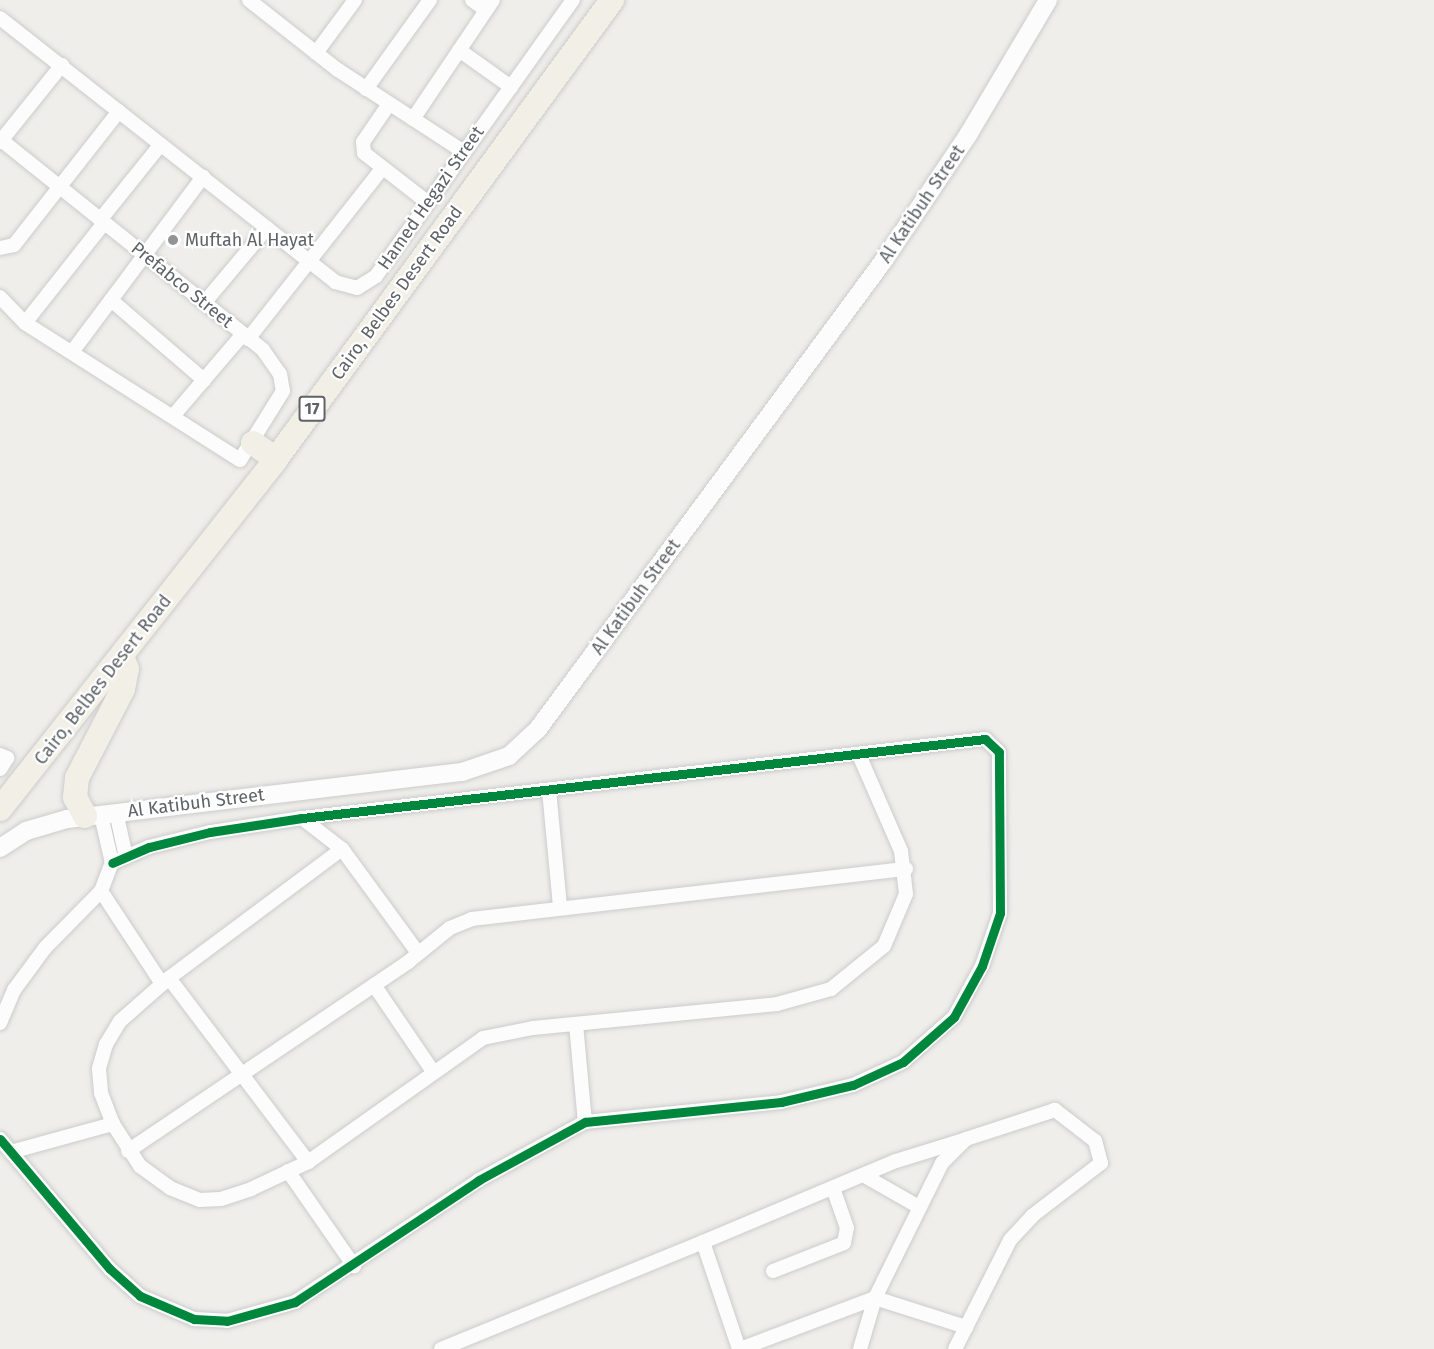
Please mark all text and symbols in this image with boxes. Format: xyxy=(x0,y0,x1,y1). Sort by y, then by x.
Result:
street label: Hamed Hegazi Street xyxy=(373,122,489,274)
street label: Al Katibuh Street xyxy=(875,141,969,267)
street label: Cairo, Belbes Desert Road xyxy=(327,202,467,384)
place label: Muftah Al Hayat xyxy=(185,229,314,251)
marker: Muftah Al Hayat xyxy=(166,233,180,247)
street label: Prefabco Street xyxy=(127,237,237,333)
road number: 17 xyxy=(298,396,326,422)
street label: Al Katibuh Street xyxy=(587,535,685,659)
street label: Cairo, Belbes Desert Road xyxy=(30,591,176,769)
street label: Al Katibuh Street xyxy=(126,784,266,822)

